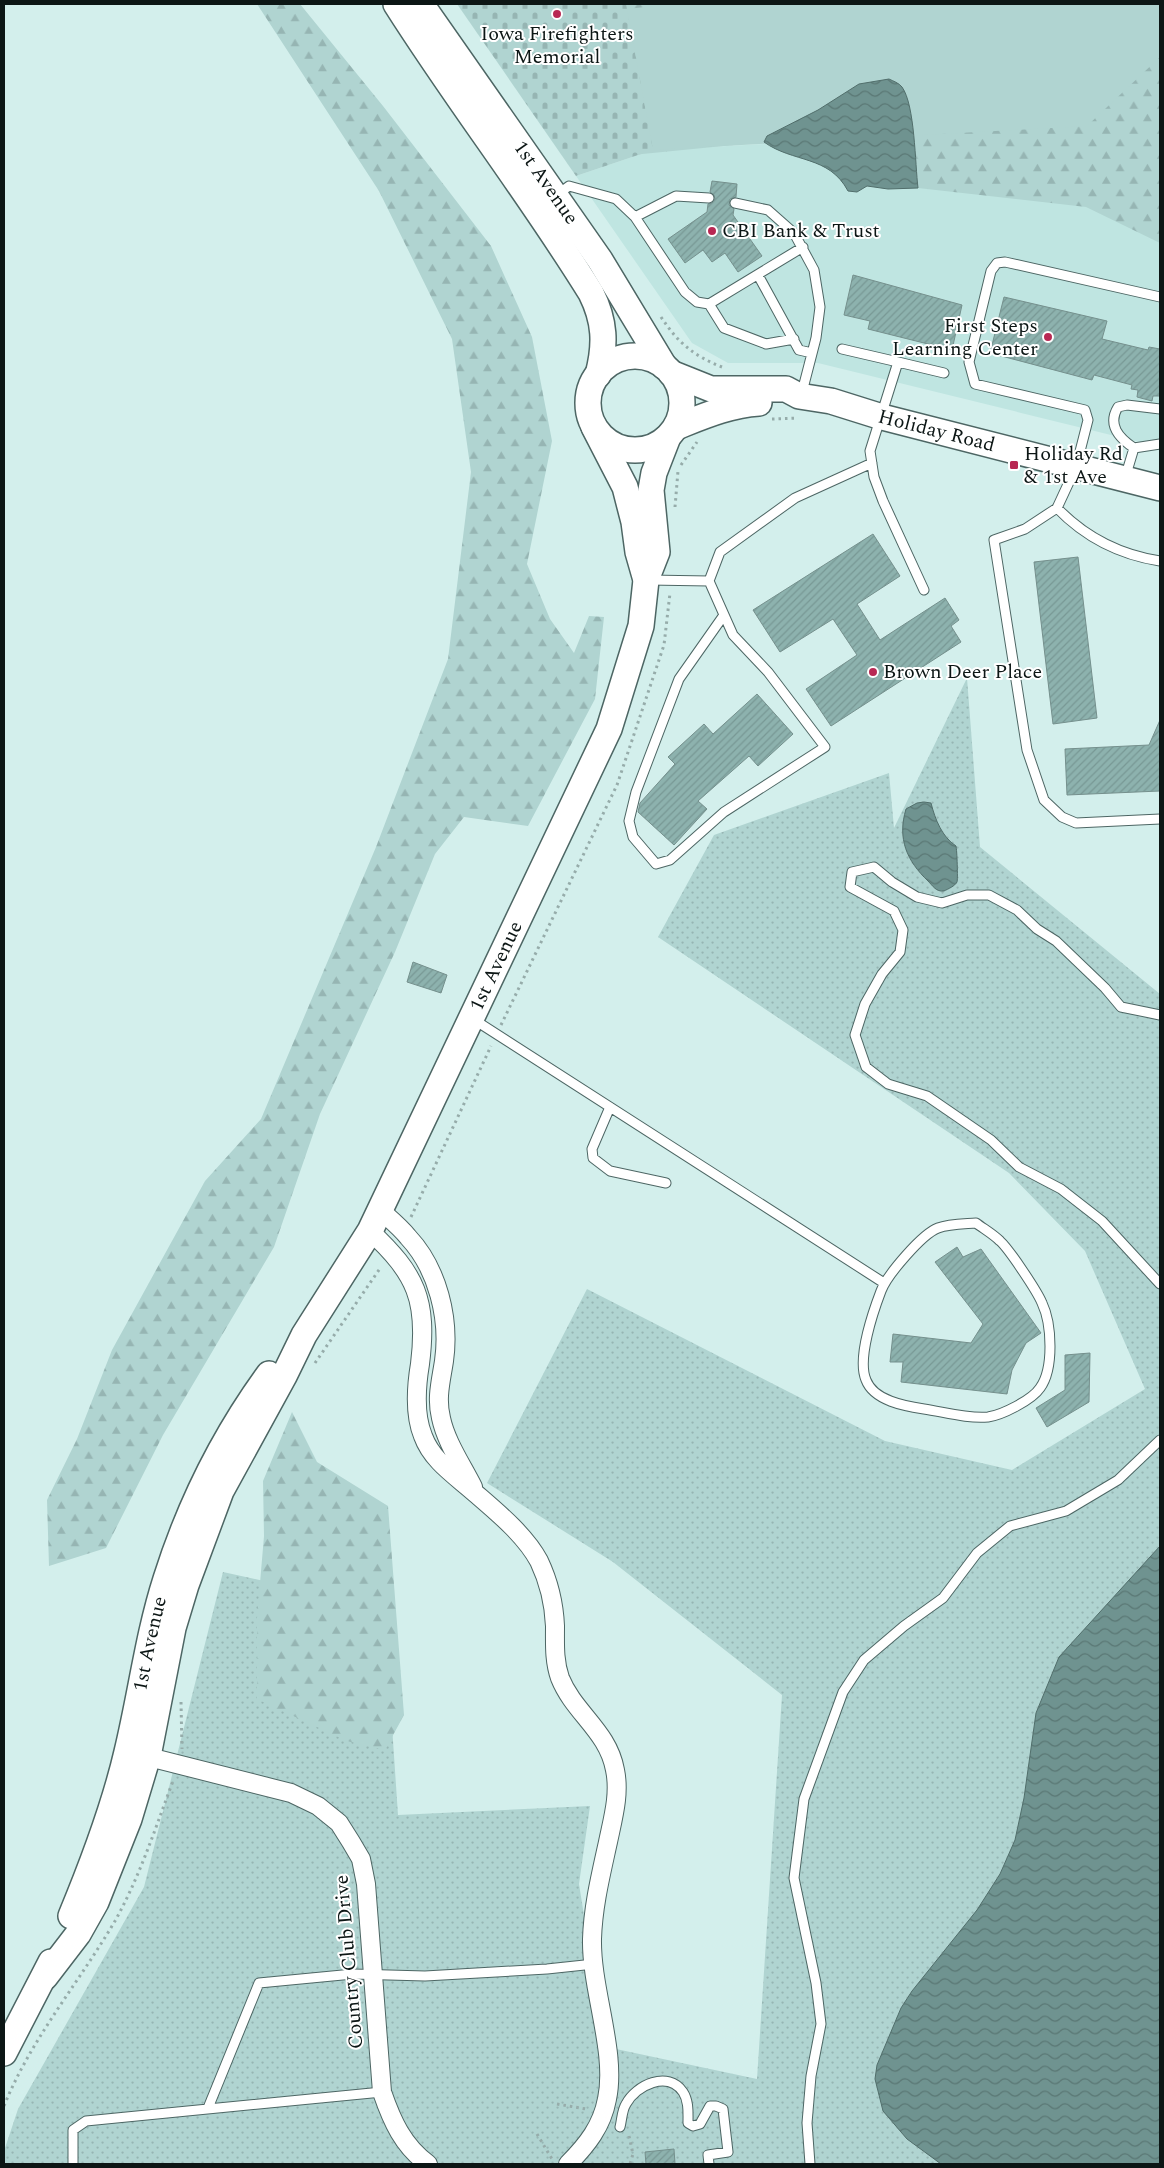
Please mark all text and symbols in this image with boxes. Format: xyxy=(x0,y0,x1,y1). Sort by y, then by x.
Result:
marker: Iowa Firefighters Memorial xyxy=(551,8,563,20)
place label: Iowa Firefighters Memorial xyxy=(480,19,634,72)
street label: 1st Avenue xyxy=(506,134,586,231)
place label: CBI Bank & Trust xyxy=(722,216,880,246)
marker: CBI Bank & Trust xyxy=(706,225,718,237)
place label: First Steps Learning Center xyxy=(892,311,1038,364)
marker: First Steps Learning Center xyxy=(1042,331,1054,343)
street label: Holiday Road xyxy=(875,402,998,460)
place label: Holiday Rd & 1st Ave xyxy=(1024,439,1123,492)
marker: Holiday Rd & 1st Ave xyxy=(1008,459,1020,471)
place label: Brown Deer Place xyxy=(883,657,1042,687)
marker: Brown Deer Place xyxy=(867,666,879,678)
street label: 1st Avenue xyxy=(462,916,530,1016)
street label: 1st Avenue xyxy=(125,1593,175,1694)
street label: Country Club Drive xyxy=(326,1874,372,2050)

